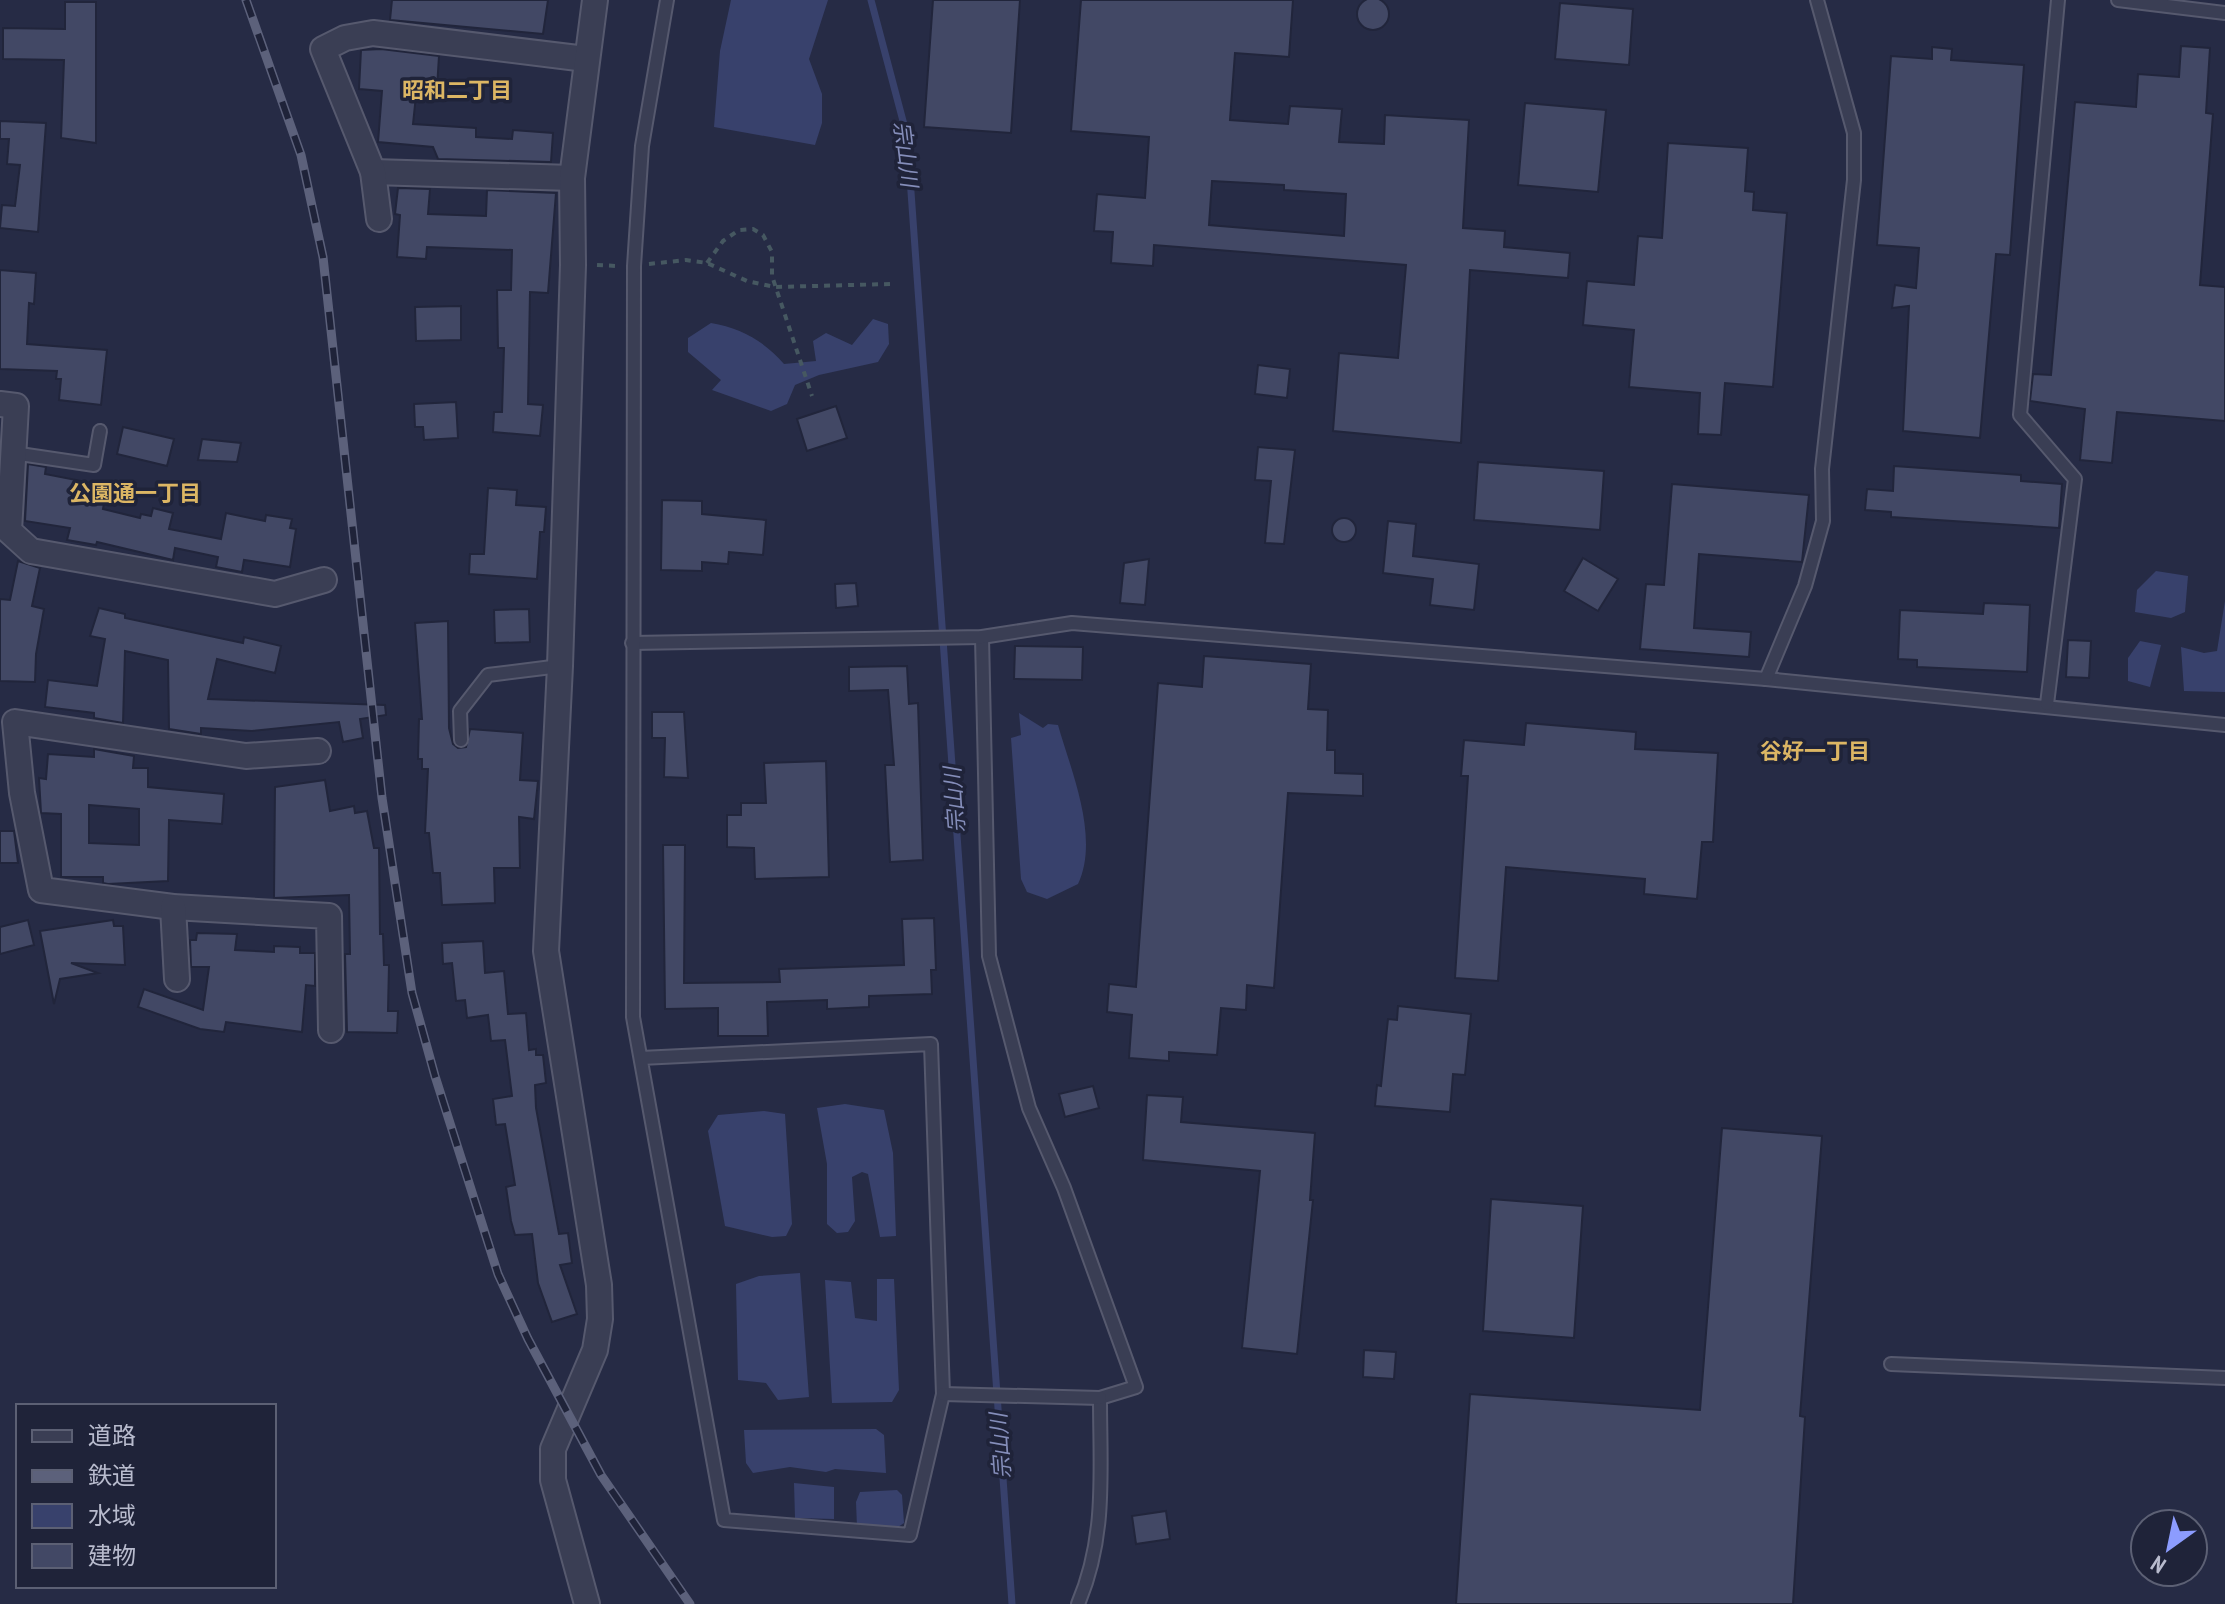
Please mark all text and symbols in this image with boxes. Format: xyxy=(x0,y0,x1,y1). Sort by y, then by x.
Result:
district label: 昭和二丁目 xyxy=(402,76,512,104)
water label: 宗山川 xyxy=(888,120,924,190)
district label: 公園通一丁目 xyxy=(69,479,201,507)
district label: 谷好一丁目 xyxy=(1760,737,1870,765)
water label: 宗山川 xyxy=(938,764,970,834)
legend xyxy=(16,1404,276,1588)
water label: 宗山川 xyxy=(984,1410,1016,1480)
text: 道路 xyxy=(88,1420,136,1451)
text: 鉄道 xyxy=(88,1460,136,1491)
text: 水域 xyxy=(88,1500,136,1531)
north arrow xyxy=(2129,1508,2209,1588)
text: 建物 xyxy=(88,1540,136,1571)
text: N xyxy=(2145,1550,2171,1580)

